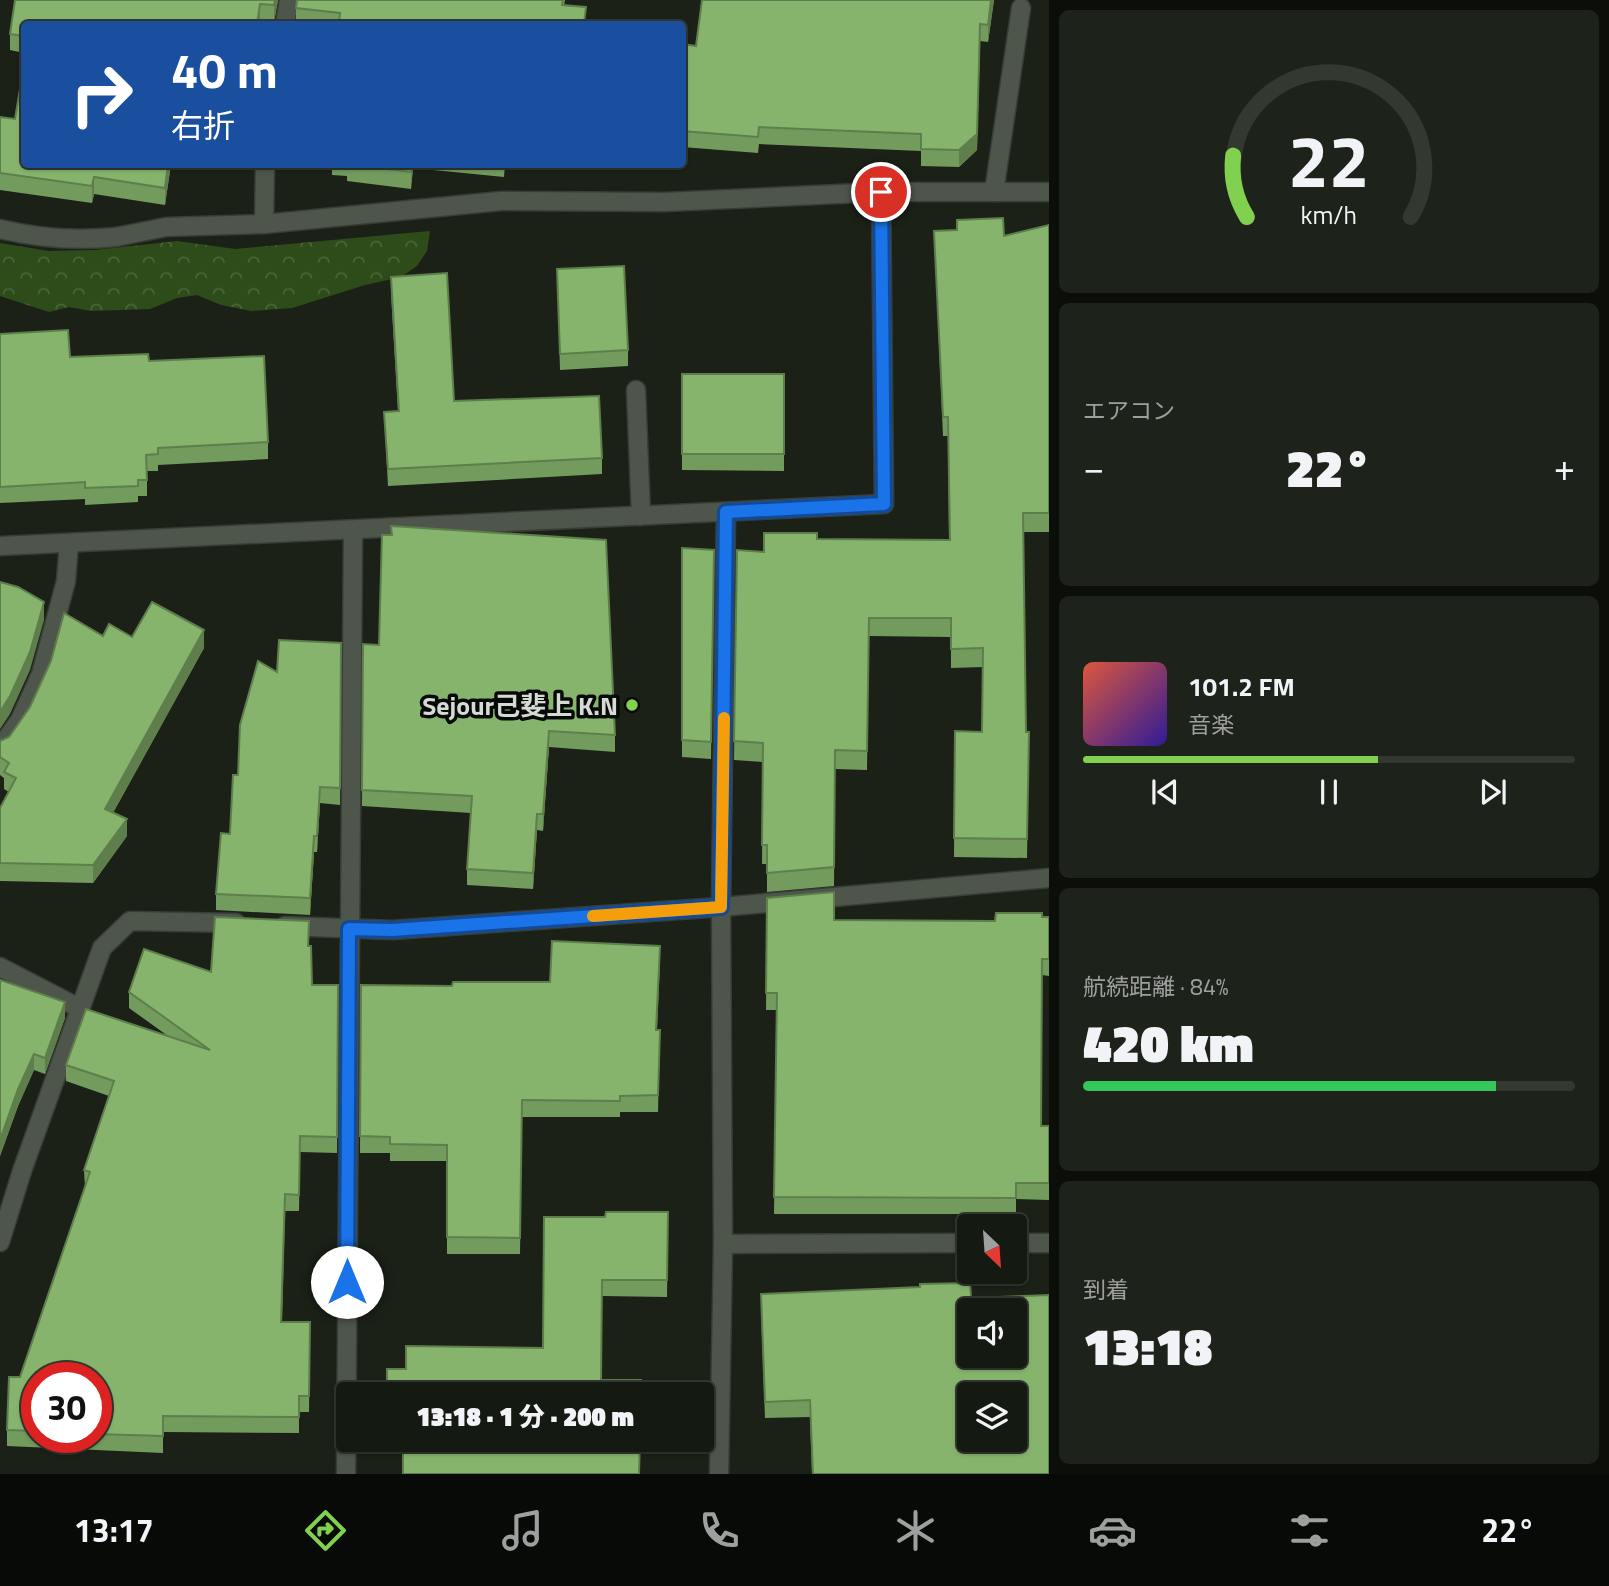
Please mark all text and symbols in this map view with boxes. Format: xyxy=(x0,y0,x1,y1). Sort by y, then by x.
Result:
text: 40 m xyxy=(171,32,278,107)
icon: right xyxy=(56,49,147,140)
text: 右折 xyxy=(171,101,235,149)
text: 22 xyxy=(1288,106,1370,216)
pin xyxy=(851,162,911,222)
icon: arrive xyxy=(862,173,900,211)
text: km/h xyxy=(1301,196,1357,234)
text: エアコン xyxy=(1083,393,1175,428)
text: 22° xyxy=(1286,428,1372,507)
text: − xyxy=(1083,438,1104,496)
text: + xyxy=(1554,438,1575,496)
text: 101.2 FM xyxy=(1188,667,1295,706)
place label: Sejour己斐上 K.N xyxy=(422,686,618,725)
marker: Sejour己斐上 K.N xyxy=(624,697,640,713)
text: 音楽 xyxy=(1188,707,1234,742)
icon: previous xyxy=(1146,773,1184,811)
icon: pause xyxy=(1310,773,1348,811)
icon: next xyxy=(1474,773,1512,811)
text: 航続距離 · 84% xyxy=(1083,969,1229,1004)
text: 420 km xyxy=(1083,1003,1254,1082)
north arrow xyxy=(957,1214,1027,1284)
map controls xyxy=(957,1214,1027,1452)
position arrow xyxy=(310,1245,384,1319)
text: 到着 xyxy=(1083,1272,1129,1307)
button: sound xyxy=(957,1298,1027,1368)
text: 13:18 xyxy=(1083,1306,1212,1385)
speed limit sign: 30 xyxy=(21,1362,112,1453)
button: layers xyxy=(957,1382,1027,1452)
text: 13:18 · 1 分 · 200 m xyxy=(416,1397,634,1436)
text: 13:17 xyxy=(74,1506,154,1554)
icon: directions xyxy=(301,1506,350,1555)
icon: music xyxy=(498,1506,547,1555)
icon: phone xyxy=(695,1506,744,1555)
icon: climate xyxy=(891,1506,940,1555)
icon: car xyxy=(1088,1506,1137,1555)
icon: filters xyxy=(1285,1506,1334,1555)
text: 22° xyxy=(1481,1506,1535,1554)

